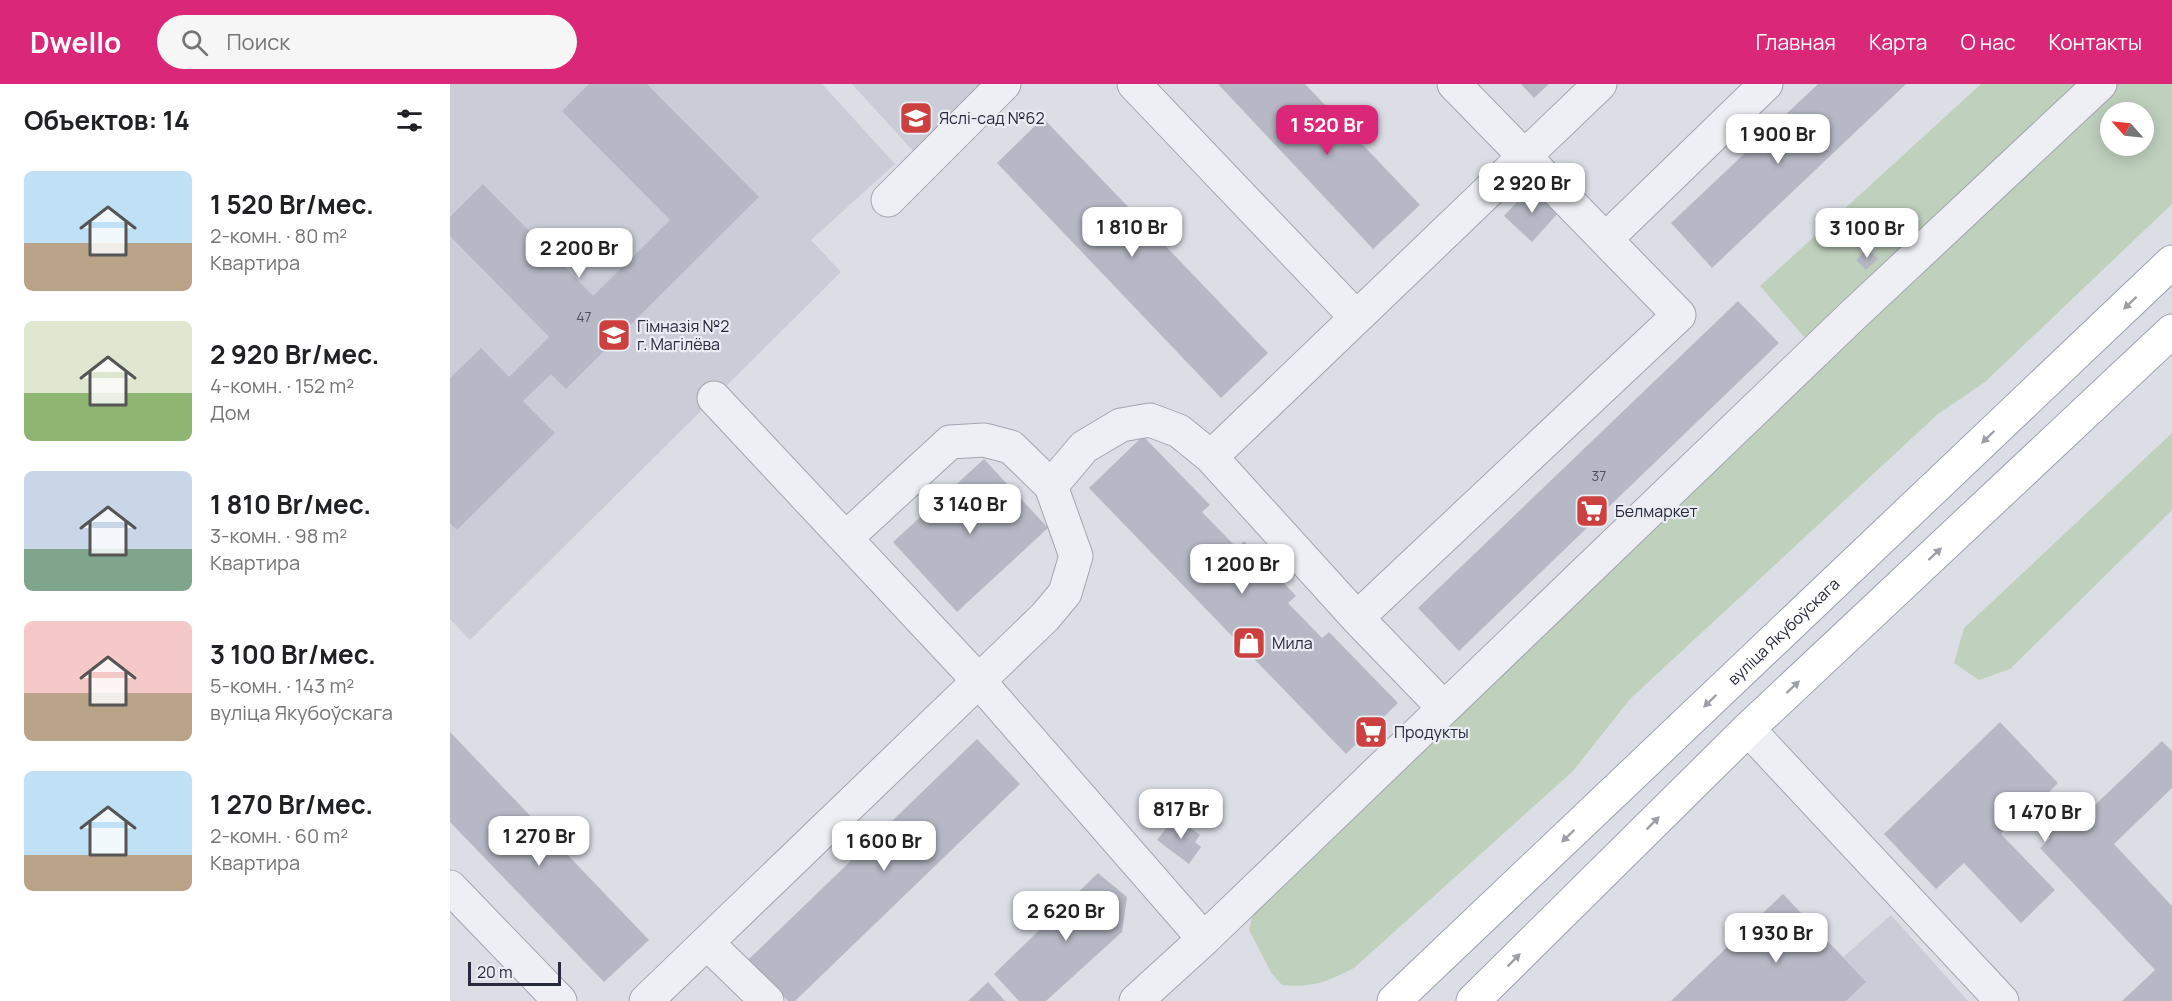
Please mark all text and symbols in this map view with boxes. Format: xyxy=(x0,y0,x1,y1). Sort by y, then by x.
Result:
search box xyxy=(157,15,577,69)
text: Dwello xyxy=(30,23,121,61)
icon: search xyxy=(178,26,211,59)
text: Поиск xyxy=(226,27,290,57)
text: Главная xyxy=(1756,28,1836,56)
text: Карта xyxy=(1869,28,1927,56)
text: О нас xyxy=(1960,28,2016,56)
text: Контакты xyxy=(2049,28,2142,56)
school or university icon: Яслі-сад №62 xyxy=(898,100,934,136)
text: Объектов: 14 xyxy=(24,102,190,138)
north arrow xyxy=(2100,102,2154,156)
map controls xyxy=(2100,102,2154,156)
icon: filters xyxy=(393,104,426,137)
pin: 1 520 Br xyxy=(1265,105,1389,156)
place label: Яслі-сад №62 xyxy=(939,107,1045,129)
text: 1 520 Br xyxy=(1290,111,1364,138)
pin: 1 900 Br xyxy=(1716,114,1840,165)
text: 1 900 Br xyxy=(1740,120,1816,147)
pin: 2 920 Br xyxy=(1470,163,1594,214)
text: 2 920 Br xyxy=(1493,169,1571,196)
text: 1 520 Br/мес. xyxy=(210,186,374,222)
icon: home xyxy=(72,195,144,267)
pin: 1 810 Br xyxy=(1070,207,1194,258)
pin: 3 100 Br xyxy=(1805,208,1929,259)
text: 1 810 Br xyxy=(1096,213,1168,240)
text: 3 100 Br xyxy=(1829,214,1905,241)
text: 2-комн. · 80 m² xyxy=(210,222,347,249)
pin: 2 200 Br xyxy=(517,228,641,279)
text: 2 200 Br xyxy=(540,234,618,261)
text: Квартира xyxy=(210,249,300,276)
one-way arrow xyxy=(2123,295,2137,309)
house number: 47 xyxy=(576,307,592,326)
place label: Гімназія №2 г. Магілёва xyxy=(637,315,729,355)
school or university icon: Гімназія №2 г. Магілёва xyxy=(596,317,632,353)
text: 2 920 Br/мес. xyxy=(210,336,379,372)
icon: home xyxy=(72,345,144,417)
text: 4-комн. · 152 m² xyxy=(210,372,354,399)
text: Дом xyxy=(210,399,250,426)
one-way arrow xyxy=(1981,430,1996,444)
house number: 37 xyxy=(1592,466,1606,485)
pin: 3 140 Br xyxy=(908,484,1032,535)
text: 1 810 Br/мес. xyxy=(210,486,371,522)
text: 3 140 Br xyxy=(933,490,1007,517)
supermarket icon: Белмаркет xyxy=(1574,493,1610,529)
icon: home xyxy=(72,495,144,567)
place label: Белмаркет xyxy=(1615,500,1698,522)
text: 3-комн. · 98 m² xyxy=(210,522,347,549)
pin: 1 200 Br xyxy=(1180,544,1304,595)
one-way arrow xyxy=(1928,547,1942,561)
text: Квартира xyxy=(210,549,300,576)
text: 1 200 Br xyxy=(1204,550,1280,577)
street label: вуліца Якубоўскага xyxy=(1723,573,1844,690)
shop icon: Мила xyxy=(1231,625,1267,661)
place label: Мила xyxy=(1272,632,1313,654)
text: 3 100 Br/мес. xyxy=(210,636,376,672)
icon: home xyxy=(72,645,144,717)
text: 5-комн. · 143 m² xyxy=(210,672,354,699)
one-way arrow xyxy=(1785,681,1800,694)
one-way arrow xyxy=(1703,694,1717,708)
text: вуліца Якубоўскага xyxy=(210,699,393,726)
supermarket icon: Продукты xyxy=(1353,714,1389,750)
place label: Продукты xyxy=(1394,721,1469,743)
text: 1 270 Br/мес. xyxy=(210,786,373,822)
pin: 817 Br xyxy=(1132,789,1230,840)
pin: 1 470 Br xyxy=(1983,792,2107,843)
icon: home xyxy=(72,795,144,867)
text: 817 Br xyxy=(1153,795,1209,822)
text: 1 470 Br xyxy=(2008,798,2082,825)
pin: 1 270 Br xyxy=(477,816,601,867)
one-way arrow xyxy=(1646,816,1661,830)
pin: 1 600 Br xyxy=(822,821,946,872)
text: 2-комн. · 60 m² xyxy=(210,822,348,849)
text: 1 270 Br xyxy=(502,822,576,849)
text: 1 600 Br xyxy=(846,827,922,854)
one-way arrow xyxy=(1562,828,1576,842)
text: Квартира xyxy=(210,849,300,876)
pin: 2 620 Br xyxy=(1004,891,1128,942)
text: 2 620 Br xyxy=(1027,897,1105,924)
pin: 1 930 Br xyxy=(1714,913,1838,964)
text: 1 930 Br xyxy=(1739,919,1813,946)
one-way arrow xyxy=(1507,953,1522,967)
scale bar xyxy=(468,959,561,986)
text: 20 m xyxy=(477,961,513,983)

